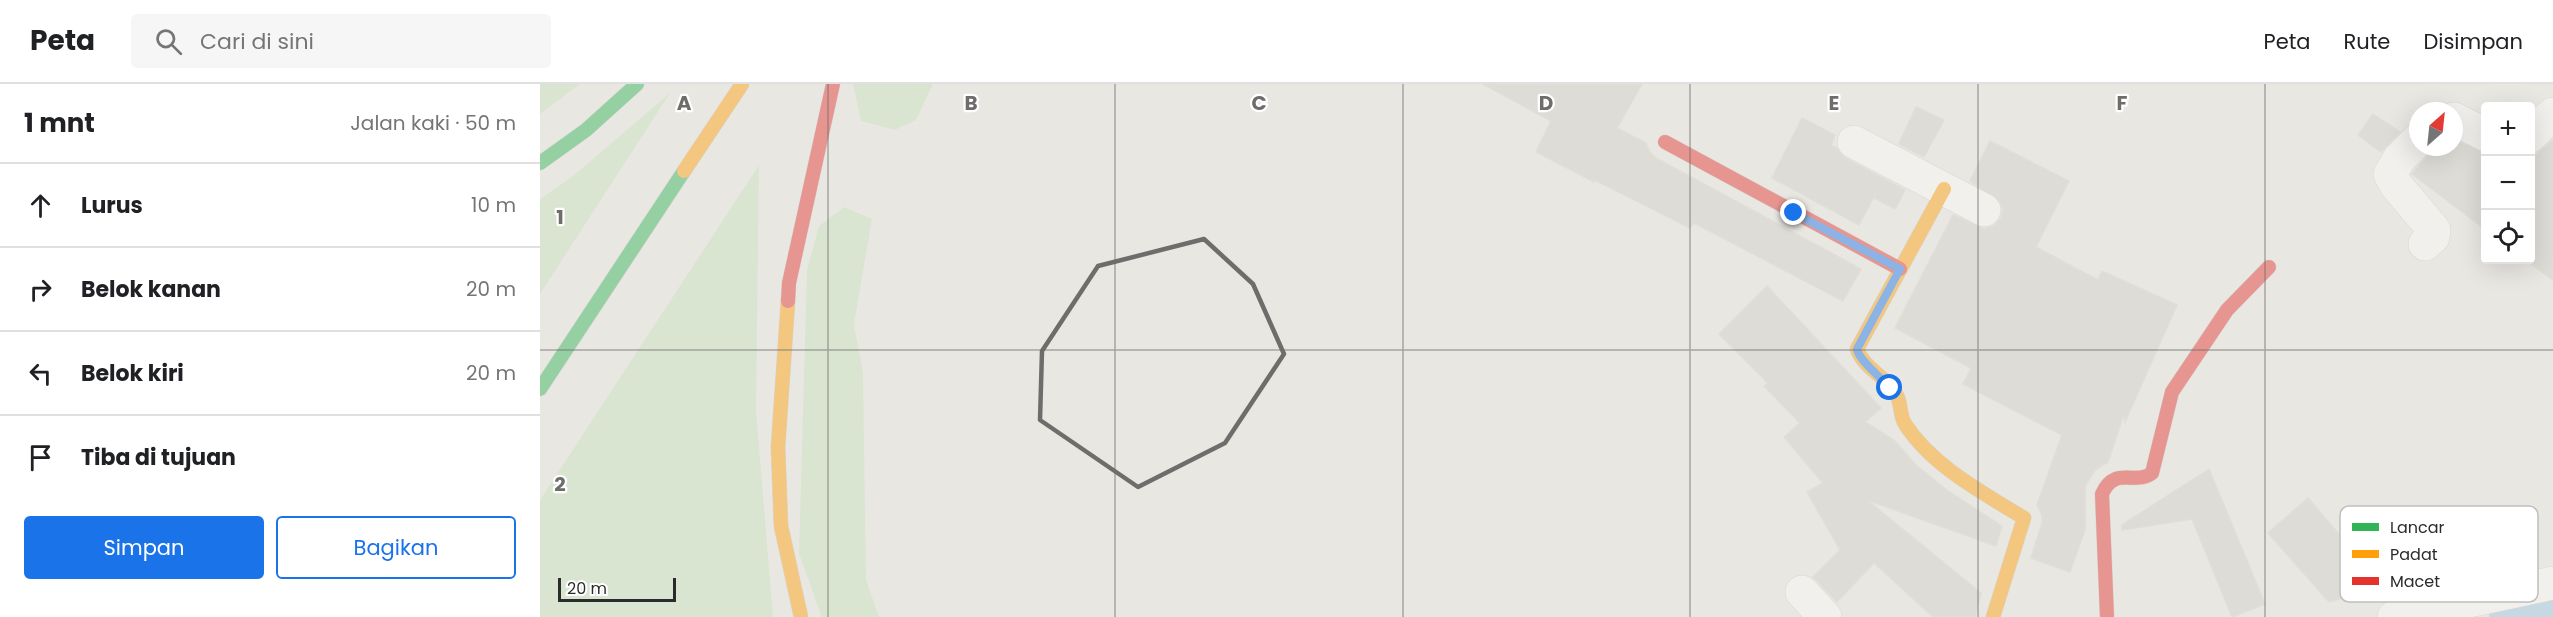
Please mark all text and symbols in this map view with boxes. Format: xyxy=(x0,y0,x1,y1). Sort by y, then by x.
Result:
search box xyxy=(131,14,551,68)
text: Peta xyxy=(30,21,95,60)
icon: search xyxy=(152,25,185,58)
text: Cari di sini xyxy=(200,26,314,57)
text: Peta xyxy=(2263,27,2311,56)
text: Rute xyxy=(2344,27,2390,56)
text: Disimpan xyxy=(2423,27,2523,56)
text: A xyxy=(677,89,692,117)
text: B xyxy=(964,89,978,117)
text: C xyxy=(1251,89,1267,117)
text: D xyxy=(1539,89,1553,117)
text: E xyxy=(1829,89,1839,117)
text: F xyxy=(2117,89,2128,117)
north arrow xyxy=(2409,102,2463,156)
map controls xyxy=(2481,102,2535,264)
button: + xyxy=(2481,102,2535,156)
text: 1 mnt xyxy=(24,105,95,141)
text: Jalan kaki · 50 m xyxy=(350,109,516,137)
button: − xyxy=(2481,156,2535,210)
icon: ahead xyxy=(24,189,57,222)
text: Lurus xyxy=(81,190,143,221)
text: 10 m xyxy=(471,191,516,219)
route end xyxy=(1780,199,1806,225)
text: 1 xyxy=(556,203,564,231)
button: locate xyxy=(2481,210,2535,264)
icon: right xyxy=(24,273,57,306)
text: Belok kanan xyxy=(81,274,221,305)
text: 20 m xyxy=(466,275,516,303)
icon: left xyxy=(24,357,57,390)
text: Belok kiri xyxy=(81,358,184,389)
text: 20 m xyxy=(466,359,516,387)
route start xyxy=(1876,374,1902,400)
icon: arrive xyxy=(24,441,57,474)
text: Tiba di tujuan xyxy=(81,442,236,473)
text: 2 xyxy=(554,470,566,498)
legend xyxy=(2340,506,2538,602)
button: Simpan xyxy=(24,516,264,579)
button: Bagikan xyxy=(276,516,516,579)
text: Lancar xyxy=(2390,516,2444,539)
text: Padat xyxy=(2390,543,2438,566)
text: Macet xyxy=(2390,570,2440,593)
scale bar xyxy=(558,575,676,602)
text: 20 m xyxy=(567,577,607,600)

